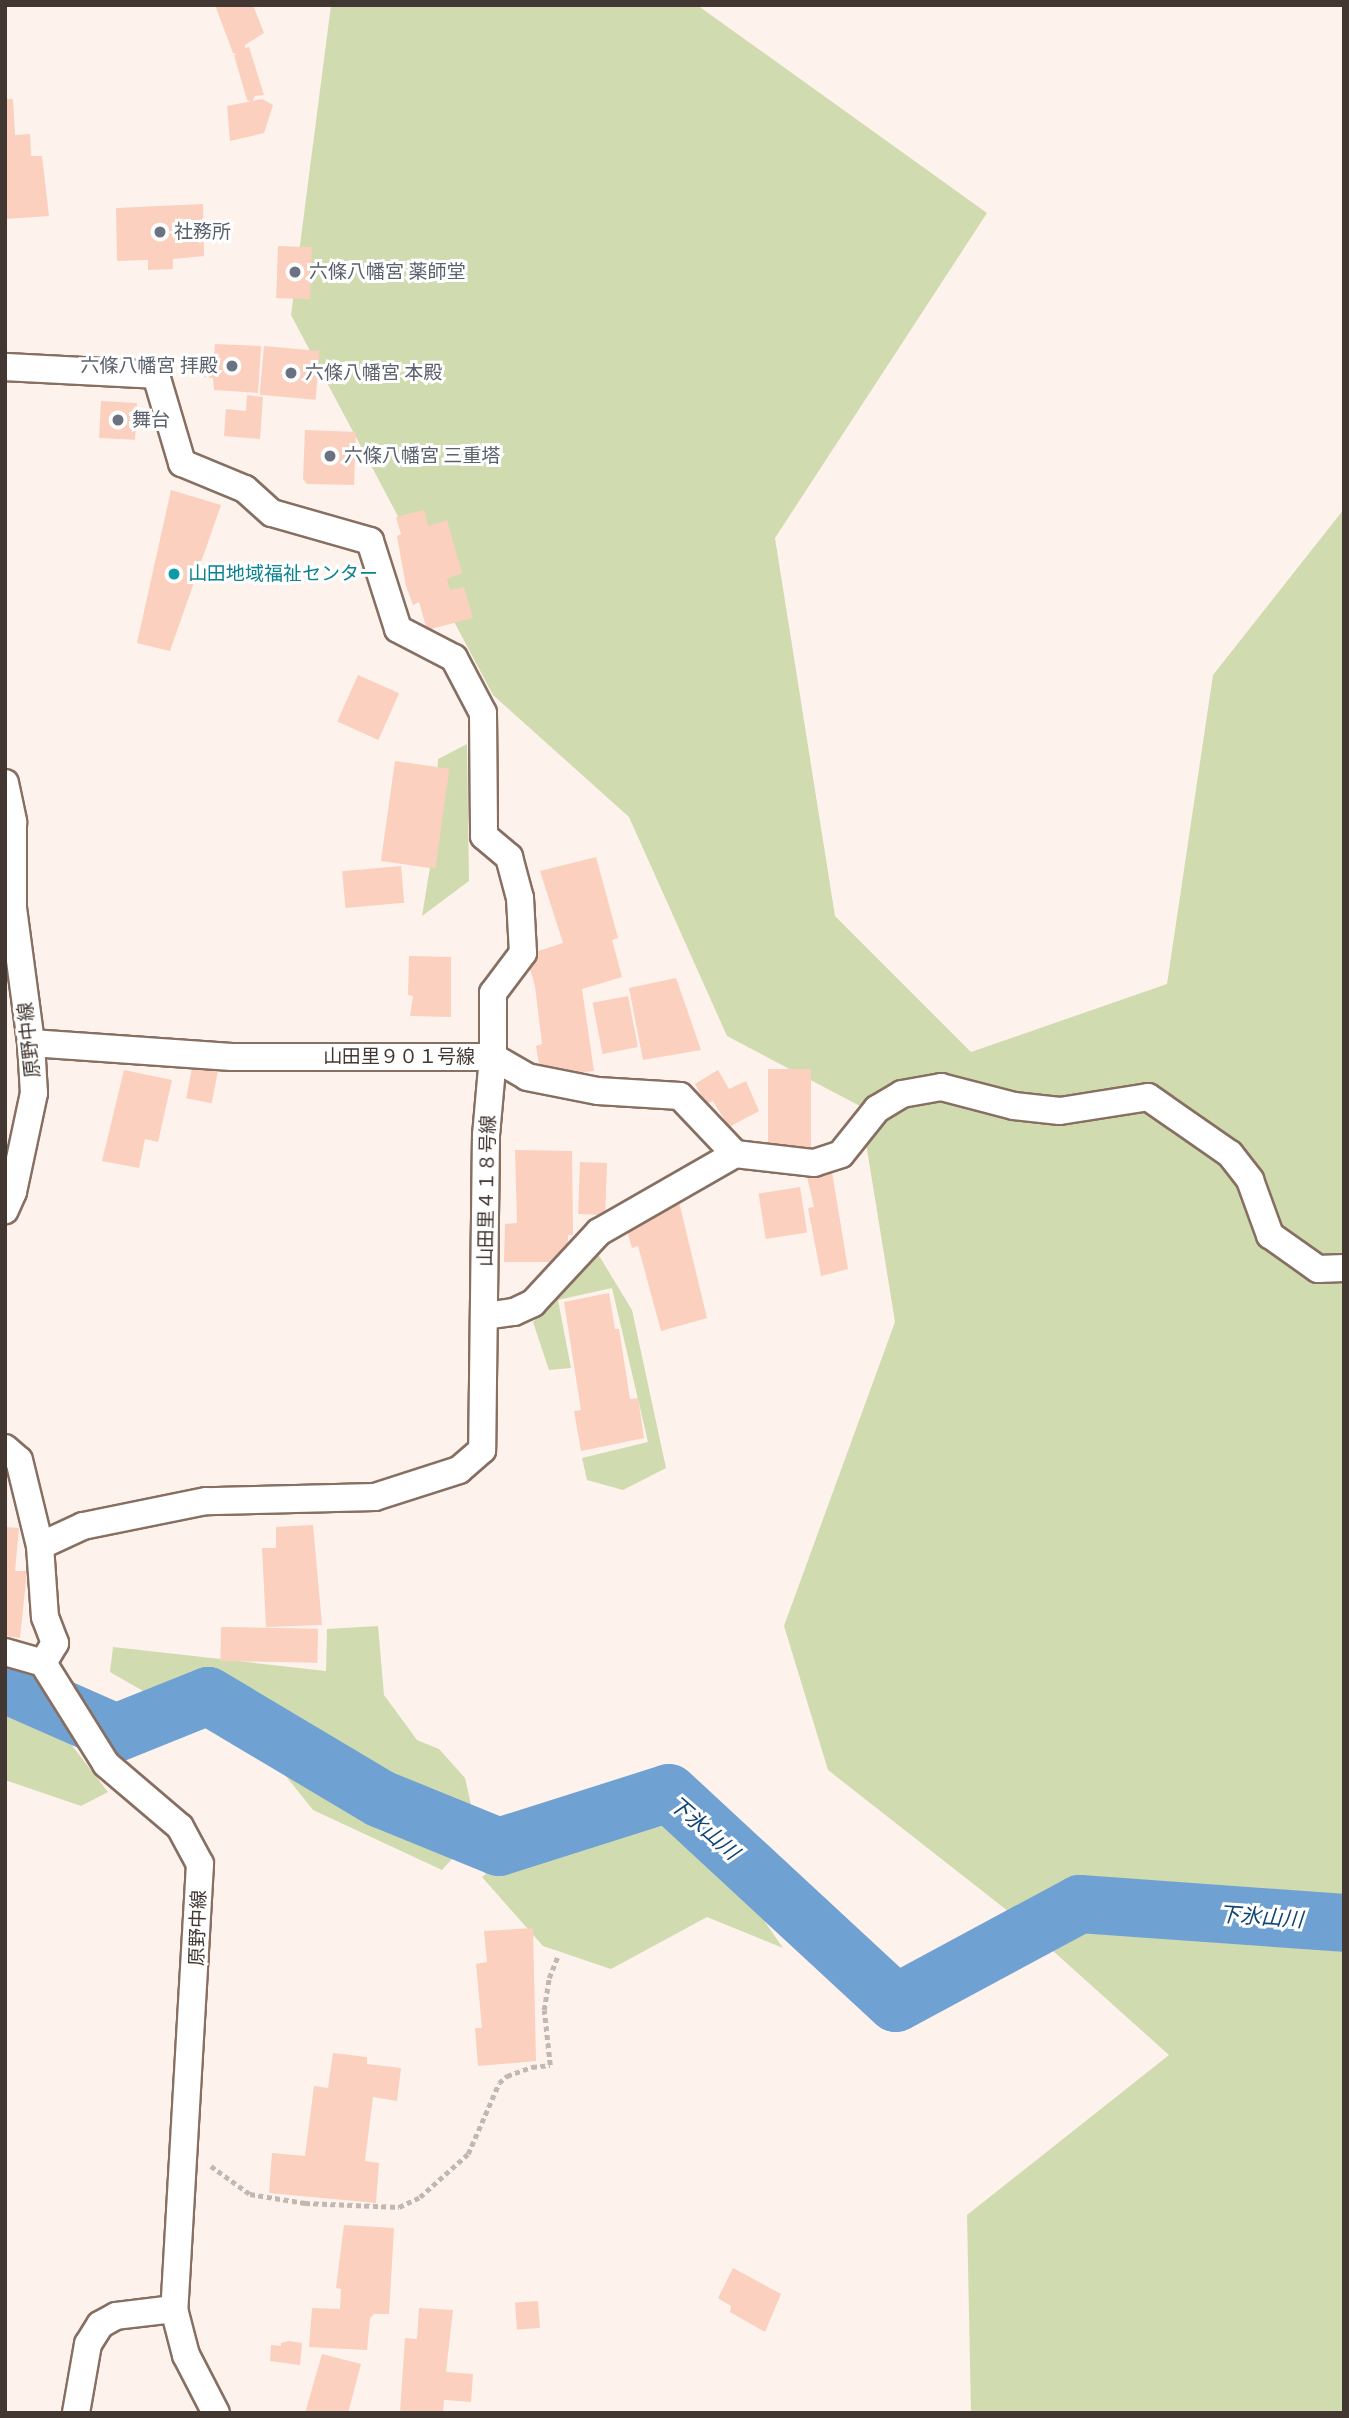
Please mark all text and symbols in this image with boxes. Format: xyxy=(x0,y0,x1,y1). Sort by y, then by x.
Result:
place label: 社務所 xyxy=(174,221,231,243)
marker: 社務所 xyxy=(152,224,168,240)
place label: 六條八幡宮 薬師堂 xyxy=(309,261,465,283)
marker: 六條八幡宮 薬師堂 xyxy=(287,264,303,280)
place label: 六條八幡宮 拝殿 xyxy=(81,355,218,377)
marker: 六條八幡宮 拝殿 xyxy=(224,358,240,374)
place label: 六條八幡宮 本殿 xyxy=(305,362,442,384)
marker: 六條八幡宮 本殿 xyxy=(283,365,299,381)
place label: 舞台 xyxy=(132,409,170,431)
marker: 舞台 xyxy=(110,412,126,428)
place label: 六條八幡宮 三重塔 xyxy=(344,445,500,467)
marker: 六條八幡宮 三重塔 xyxy=(322,448,338,464)
place label: 山田地域福祉センター xyxy=(188,563,378,585)
marker: 山田地域福祉センター xyxy=(166,566,182,582)
street label: 原野中線 xyxy=(14,1001,44,1079)
street label: 山田里９０１号線 xyxy=(323,1046,475,1068)
street label: 山田里４１８号線 xyxy=(474,1115,500,1267)
water label: 下氷山川 xyxy=(664,1791,744,1865)
street label: 原野中線 xyxy=(185,1890,211,1966)
water label: 下氷山川 xyxy=(1218,1902,1304,1932)

